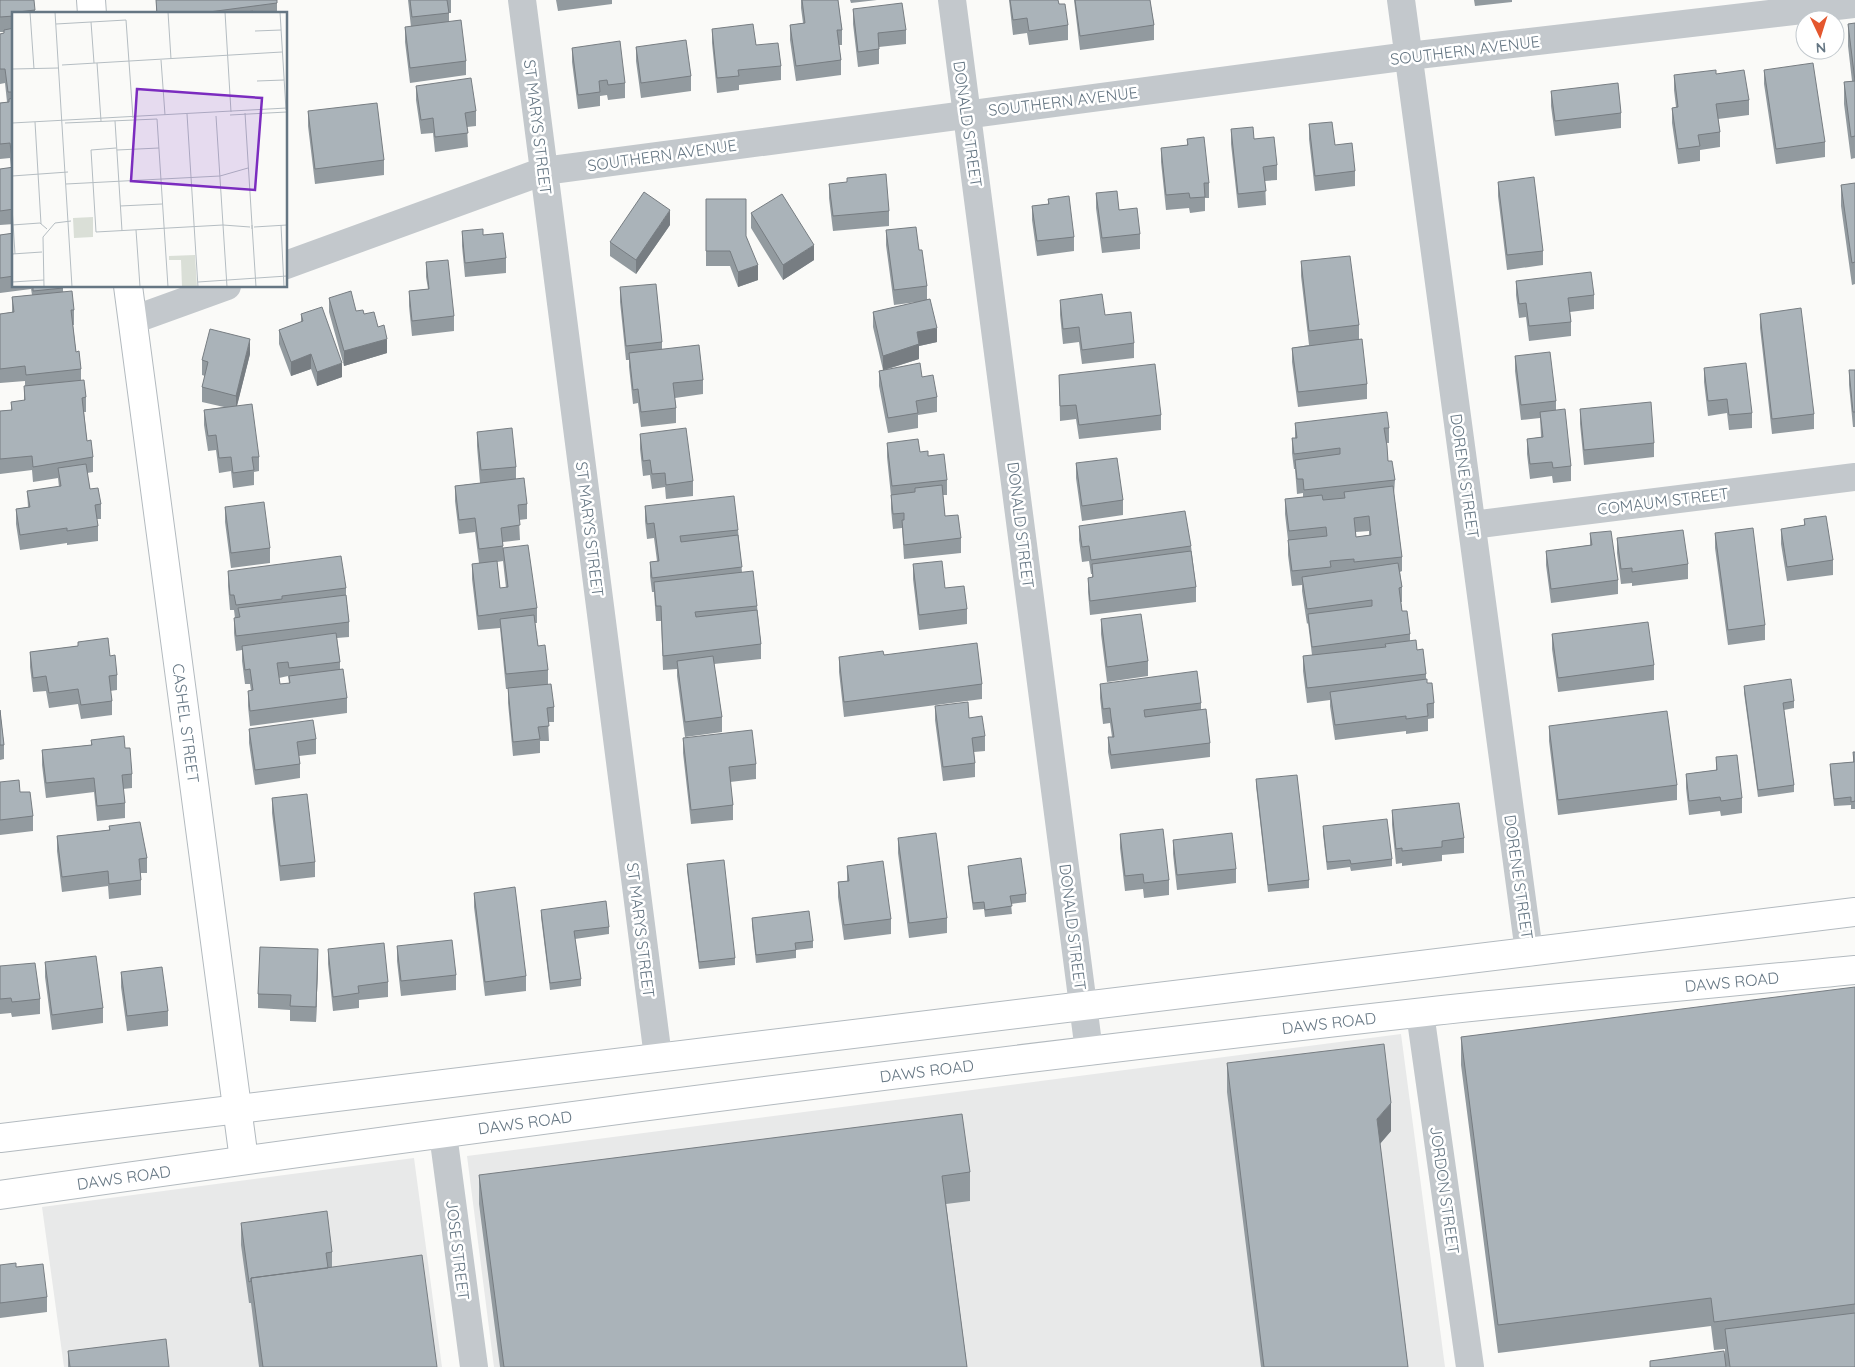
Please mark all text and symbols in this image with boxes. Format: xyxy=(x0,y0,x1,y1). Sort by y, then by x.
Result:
north arrow xyxy=(1795,10,1845,60)
inset map xyxy=(12,12,288,288)
street label: SOUTHERN AVENUE xyxy=(1389,31,1541,69)
text: N xyxy=(1815,39,1827,57)
street label: ST MARYS STREET xyxy=(520,58,556,196)
street label: DONALD STREET xyxy=(949,60,987,189)
street label: SOUTHERN AVENUE xyxy=(987,82,1139,120)
street label: SOUTHERN AVENUE xyxy=(586,135,738,175)
street label: DORENE STREET xyxy=(1446,412,1484,540)
street label: ST MARYS STREET xyxy=(572,460,608,598)
street label: DONALD STREET xyxy=(1003,461,1039,590)
street label: COMAUM STREET xyxy=(1596,483,1730,519)
street label: CASHEL STREET xyxy=(168,662,204,785)
street label: DORENE STREET xyxy=(1500,813,1538,941)
street label: ST MARYS STREET xyxy=(623,861,659,999)
street label: DONALD STREET xyxy=(1055,863,1091,992)
street label: DAWS ROAD xyxy=(1684,967,1780,996)
street label: DAWS ROAD xyxy=(1281,1008,1377,1038)
street label: DAWS ROAD xyxy=(878,1055,975,1086)
street label: DAWS ROAD xyxy=(477,1106,573,1139)
street label: JORDON STREET xyxy=(1426,1125,1464,1256)
street label: DAWS ROAD xyxy=(75,1161,172,1194)
street label: JOSE STREET xyxy=(442,1199,474,1302)

